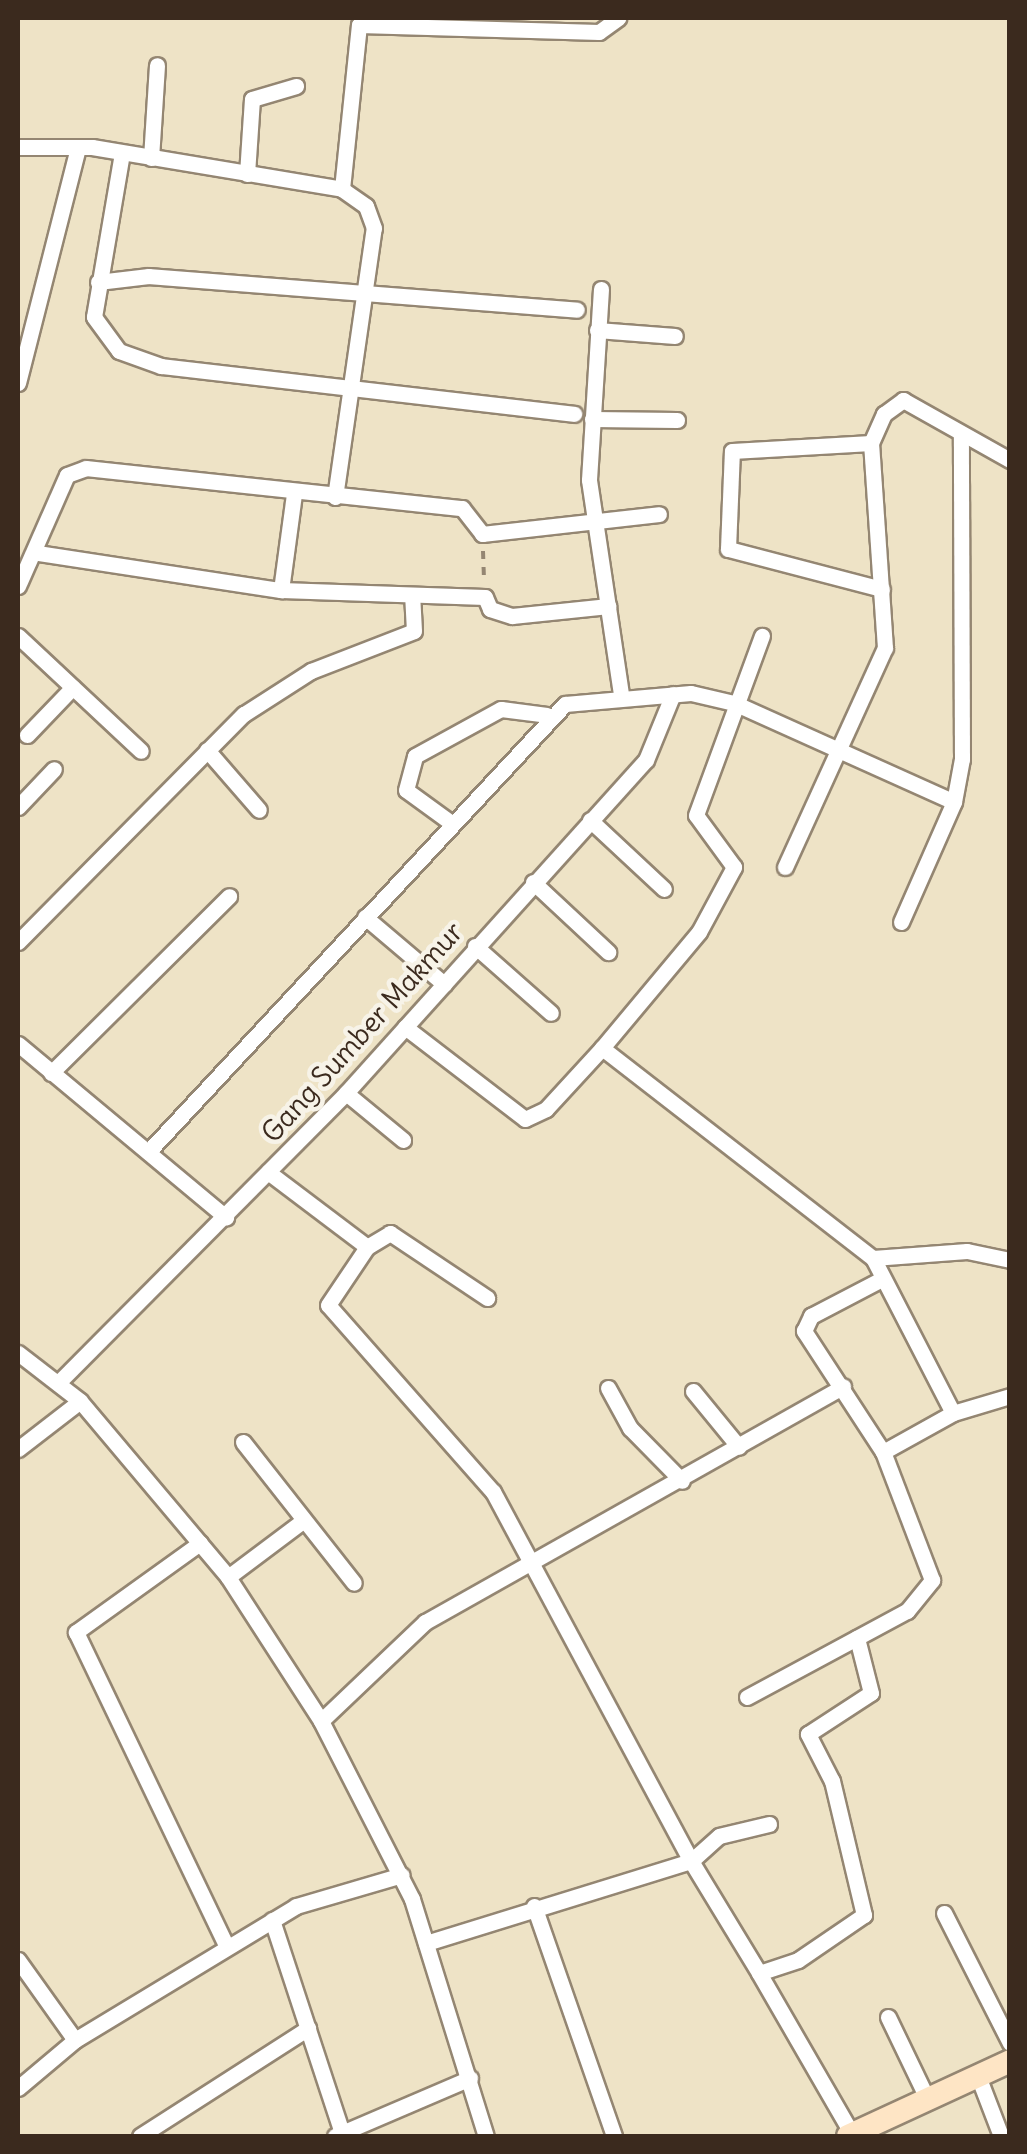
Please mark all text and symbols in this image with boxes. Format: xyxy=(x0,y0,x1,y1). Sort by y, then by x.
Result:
street label: Gang Sumber Makmur xyxy=(254,915,470,1149)

